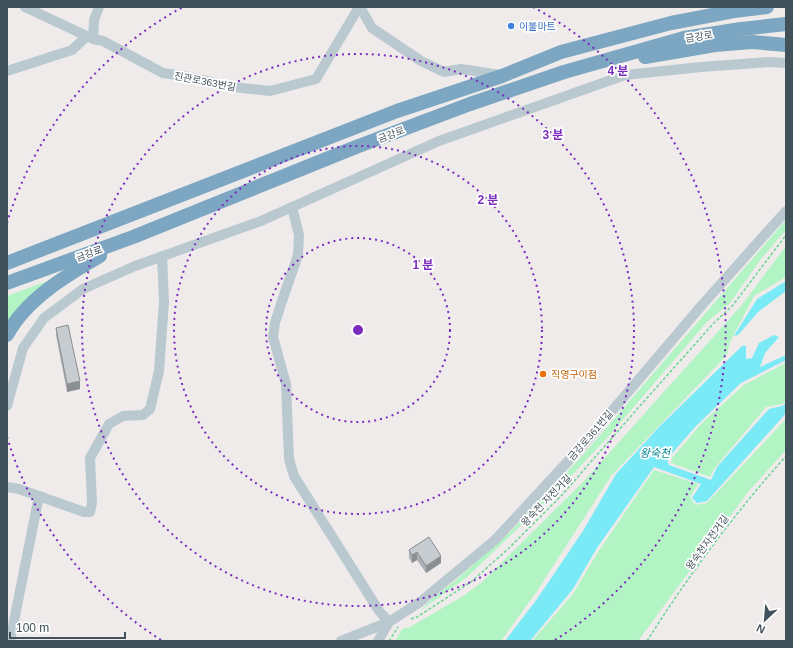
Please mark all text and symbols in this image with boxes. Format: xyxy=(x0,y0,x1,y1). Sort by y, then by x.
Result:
marker: 이불마트 xyxy=(506,21,516,31)
place label: 이불마트 xyxy=(519,21,556,32)
street label: 금강로 xyxy=(685,29,714,44)
text: 4 분 xyxy=(607,64,629,78)
street label: 진관로363번길 xyxy=(173,70,237,93)
street label: 금강로 xyxy=(376,124,406,145)
text: 3 분 xyxy=(542,128,564,142)
text: 2 분 xyxy=(477,193,499,207)
street label: 금강로 xyxy=(74,244,104,263)
text: 1 분 xyxy=(412,258,434,272)
centre of rings xyxy=(351,323,365,337)
marker: 직영구이점 xyxy=(538,369,548,379)
place label: 직영구이점 xyxy=(551,369,597,380)
street label: 금강로361번길 xyxy=(566,408,615,463)
water label: 왕숙천 xyxy=(640,447,672,459)
street label: 왕숙천 자전거길 xyxy=(519,472,574,528)
street label: 왕숙천자전거길 xyxy=(684,513,731,572)
north arrow xyxy=(745,600,785,640)
scale bar xyxy=(10,614,125,640)
text: 100 m xyxy=(16,621,49,635)
text: N xyxy=(754,622,767,636)

